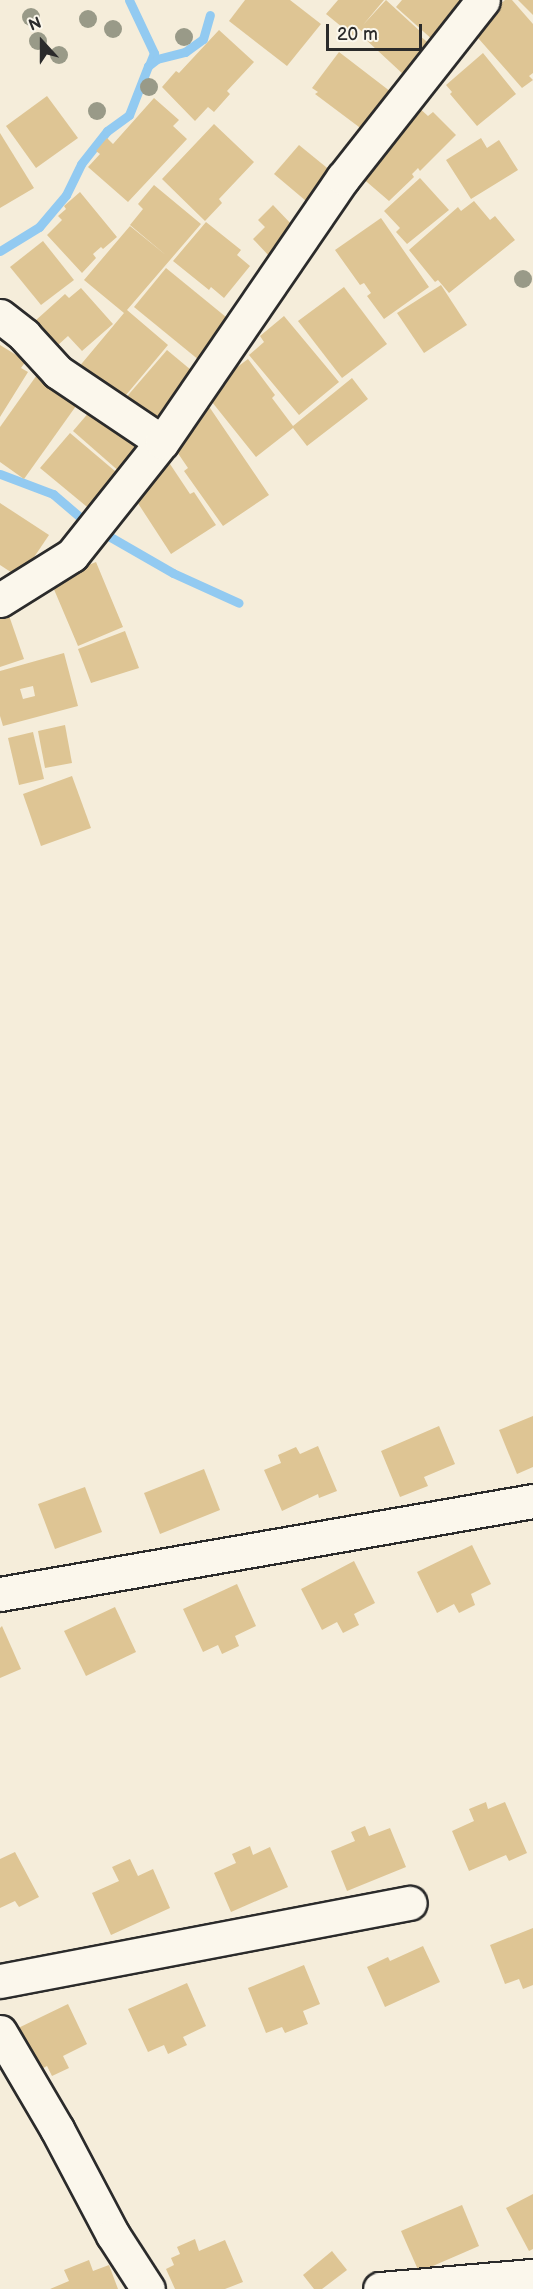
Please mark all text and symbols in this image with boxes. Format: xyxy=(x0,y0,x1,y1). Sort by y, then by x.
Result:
north arrow xyxy=(12,12,72,72)
scale bar xyxy=(329,12,425,50)
text: N xyxy=(26,14,44,36)
text: 20 m xyxy=(337,24,378,45)

